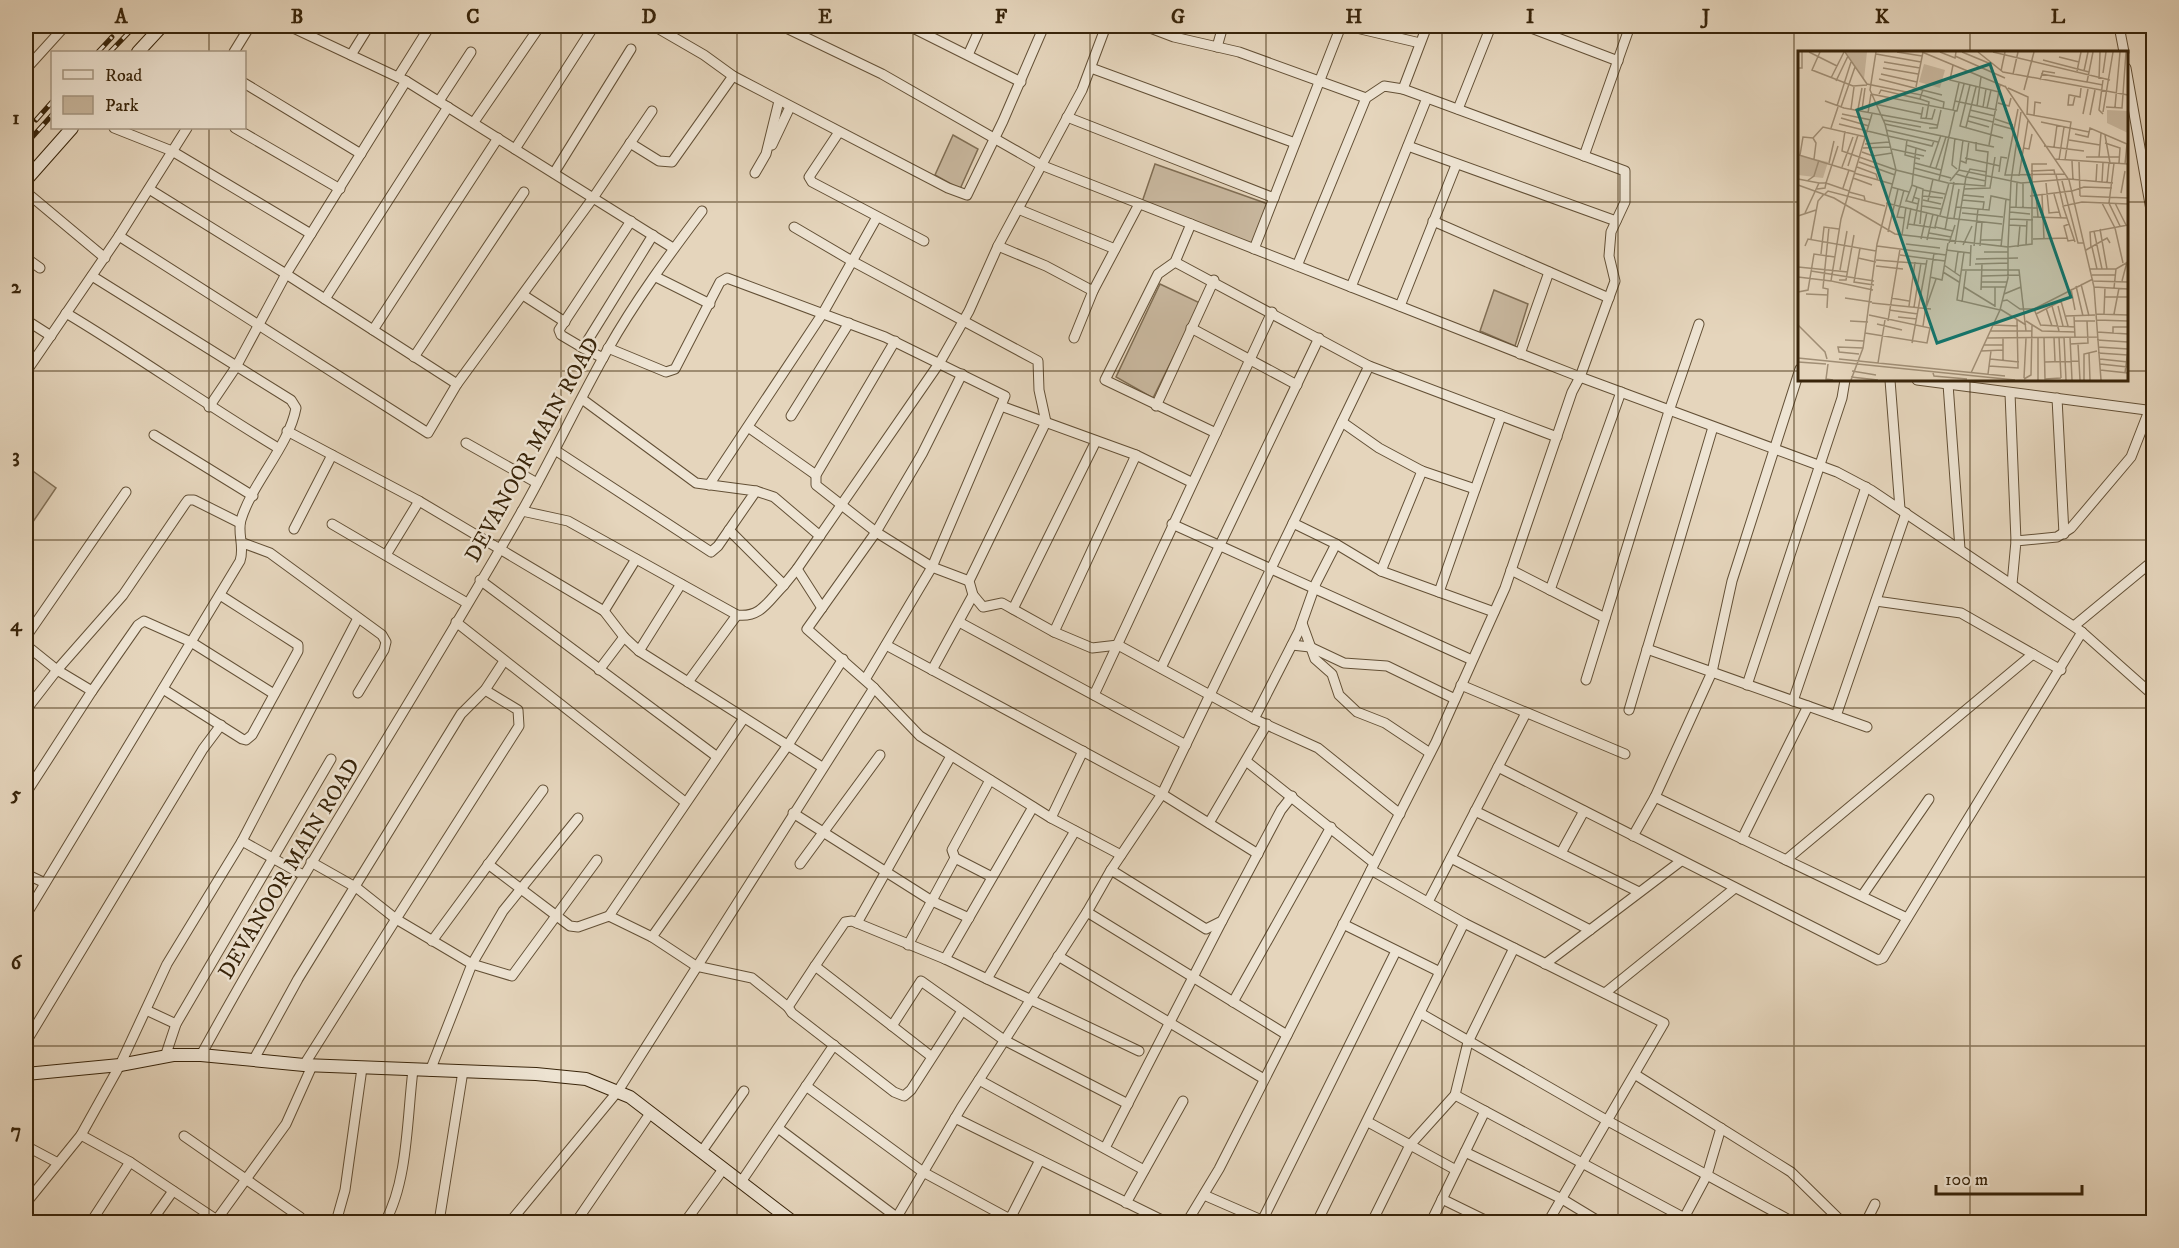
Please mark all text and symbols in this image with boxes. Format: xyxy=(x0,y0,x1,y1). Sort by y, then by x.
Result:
text: A xyxy=(114,5,129,30)
text: B xyxy=(291,5,303,30)
text: C xyxy=(466,5,480,30)
text: D xyxy=(642,5,657,30)
text: E xyxy=(818,5,832,30)
text: F xyxy=(995,5,1008,30)
text: G xyxy=(1171,5,1185,30)
text: H xyxy=(1346,5,1363,30)
text: I xyxy=(1526,5,1534,30)
text: J xyxy=(1700,5,1710,30)
text: K xyxy=(1875,5,1890,30)
text: L xyxy=(2051,5,2066,30)
legend xyxy=(51,51,246,129)
inset map xyxy=(1798,51,2128,381)
text: Road xyxy=(105,65,142,87)
text: Park xyxy=(105,95,139,117)
text: 1 xyxy=(12,106,20,131)
text: 2 xyxy=(11,275,22,300)
street label: DEVANOOR MAIN ROAD xyxy=(459,332,605,567)
text: 3 xyxy=(12,444,20,469)
text: 4 xyxy=(10,613,23,638)
street label: DEVANOOR MAIN ROAD xyxy=(213,753,366,984)
text: 5 xyxy=(10,782,21,807)
text: 6 xyxy=(11,951,23,976)
text: 7 xyxy=(11,1119,21,1144)
scale bar xyxy=(1936,1158,2082,1196)
text: 100 m xyxy=(1945,1169,1988,1191)

